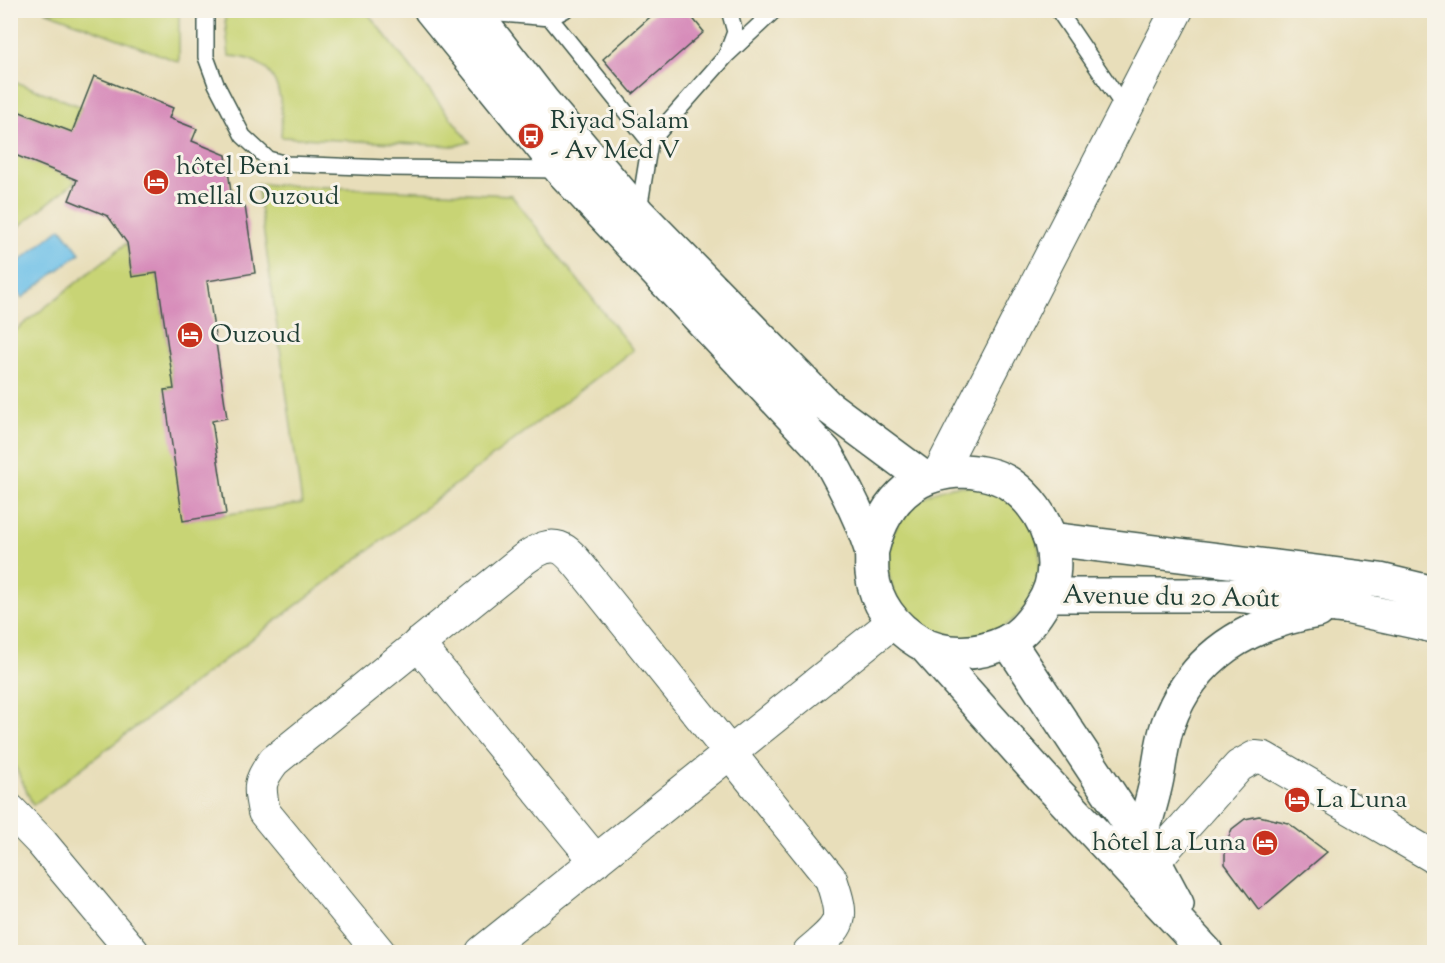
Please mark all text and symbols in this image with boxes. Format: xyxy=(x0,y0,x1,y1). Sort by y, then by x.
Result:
place label: Riyad Salam - Av Med V xyxy=(550,103,689,170)
bus stop icon: Riyad Salam - Av Med V xyxy=(516,121,546,151)
place label: hôtel Beni mellal Ouzoud xyxy=(176,149,340,216)
hotel icon: hôtel Beni mellal Ouzoud xyxy=(141,167,171,197)
place label: Ouzoud xyxy=(210,317,301,354)
hotel icon: Ouzoud xyxy=(175,320,205,350)
street label: Avenue du 20 Août xyxy=(1062,578,1280,618)
place label: La Luna xyxy=(1316,782,1407,819)
hotel icon: La Luna xyxy=(1282,785,1312,815)
place label: hôtel La Luna xyxy=(1092,825,1246,862)
hotel icon: hôtel La Luna xyxy=(1250,828,1280,858)

